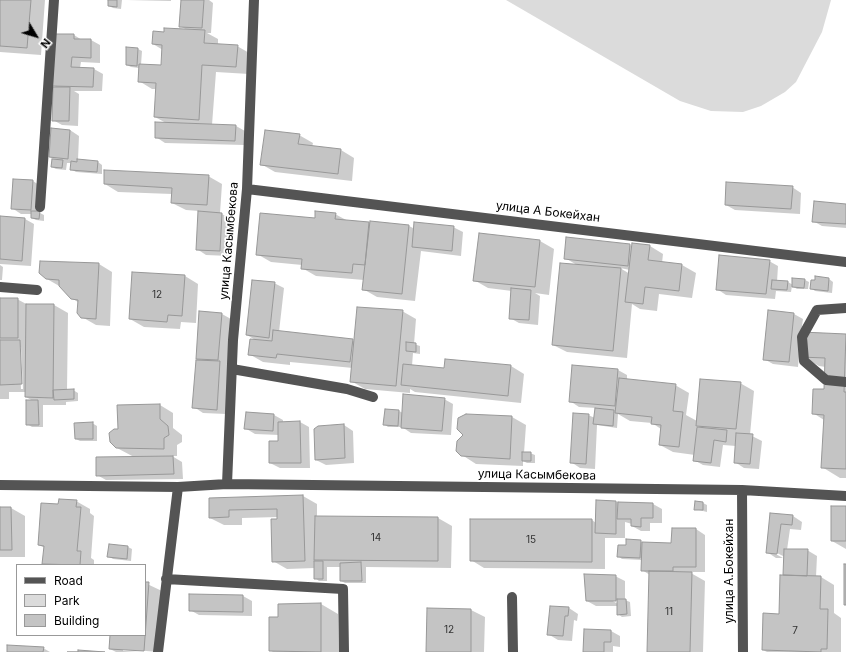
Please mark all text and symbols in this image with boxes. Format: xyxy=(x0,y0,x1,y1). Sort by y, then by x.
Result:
north arrow xyxy=(16,16,56,56)
text: N xyxy=(37,36,54,51)
street label: улица Касымбекова xyxy=(217,181,241,301)
street label: улица А Бокейхан xyxy=(495,198,601,226)
house number: 12 xyxy=(152,289,162,301)
street label: улица Касымбекова xyxy=(478,467,596,483)
street label: улица А.Бокейхан xyxy=(722,519,736,623)
house number: 14 xyxy=(371,532,381,544)
house number: 15 xyxy=(526,534,536,546)
legend xyxy=(16,564,146,636)
text: Road xyxy=(54,573,83,588)
text: Park xyxy=(54,593,80,608)
house number: 11 xyxy=(665,606,673,618)
text: Building xyxy=(54,613,99,628)
house number: 12 xyxy=(444,624,454,636)
house number: 7 xyxy=(792,625,798,637)

